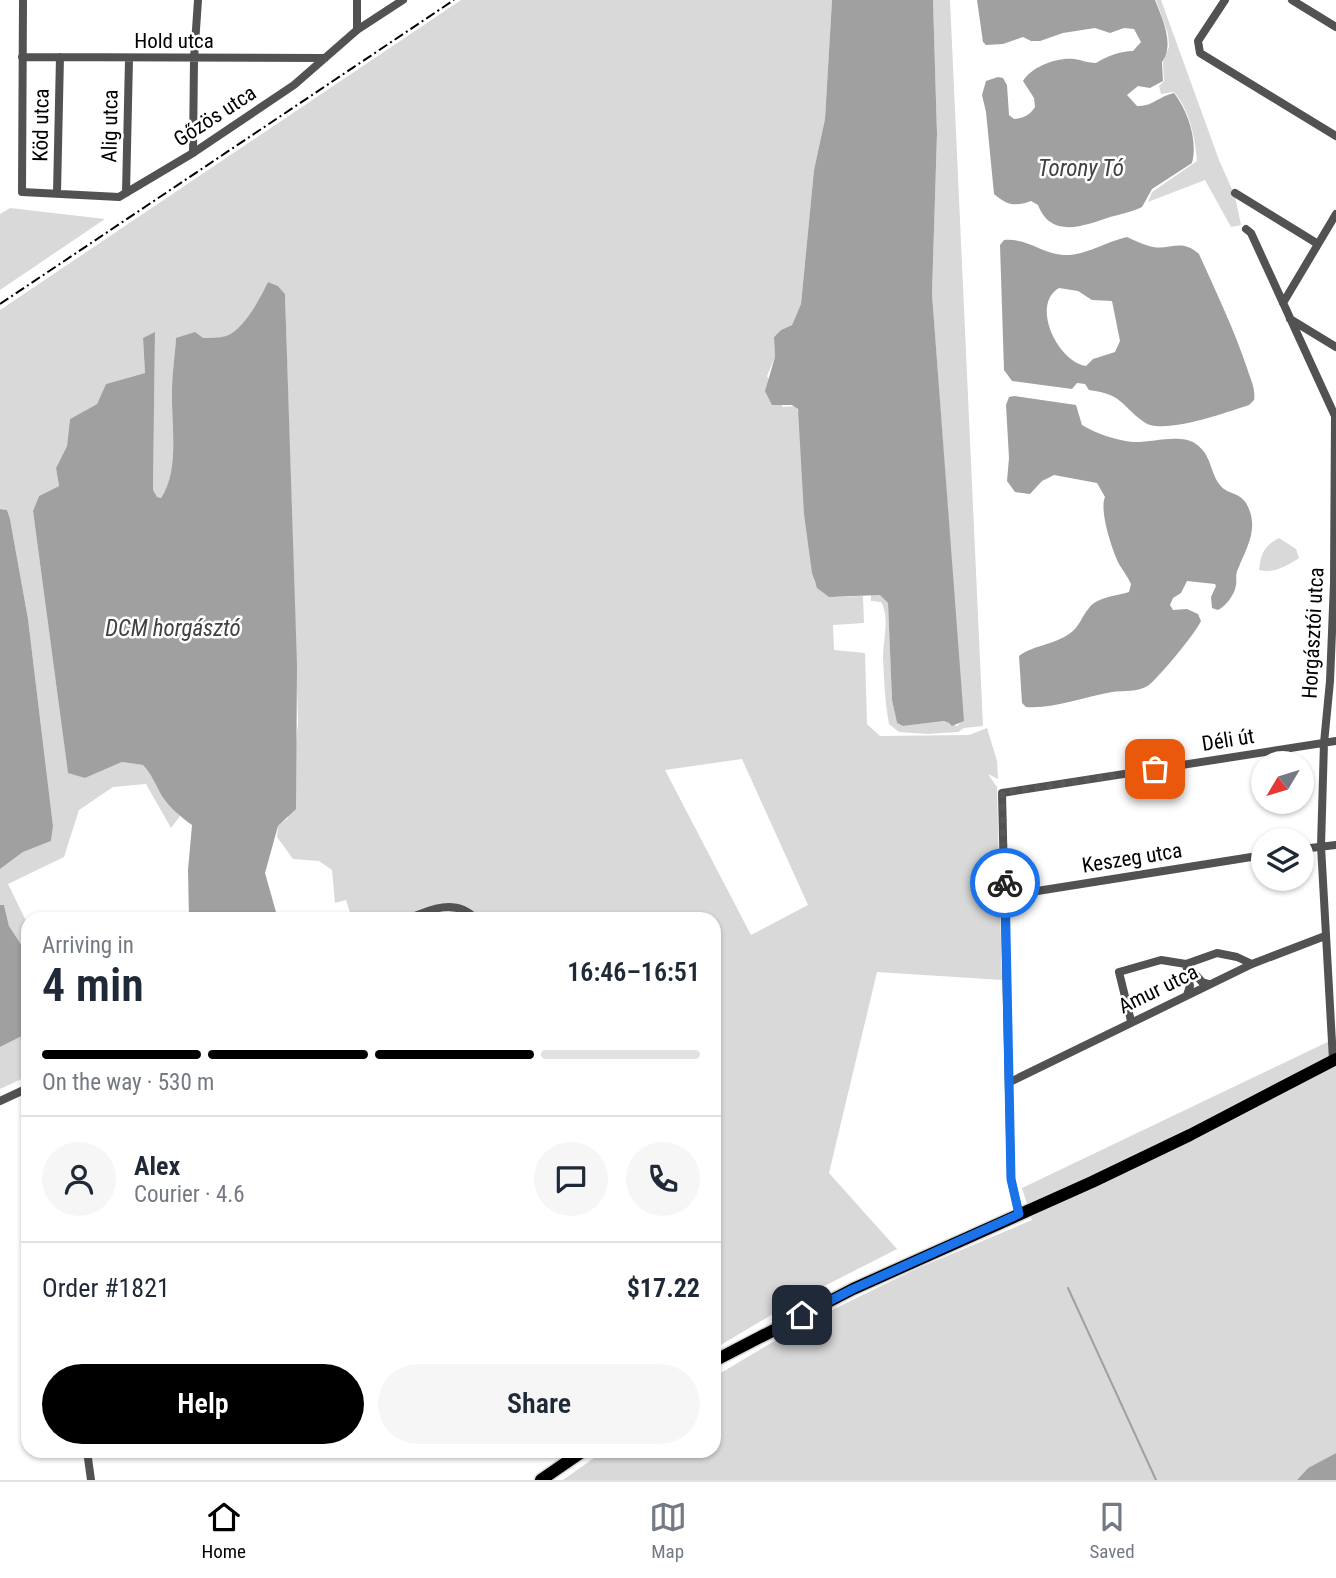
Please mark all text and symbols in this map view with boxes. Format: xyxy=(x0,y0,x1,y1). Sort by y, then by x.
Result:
street label: Hold utca xyxy=(134,29,214,53)
street label: Gőzös utca xyxy=(170,81,260,151)
street label: Köd utca xyxy=(28,88,54,162)
street label: Alig utca xyxy=(97,89,123,163)
water label: Torony Tó xyxy=(1038,155,1124,182)
street label: Horgásztói utca xyxy=(1298,567,1328,699)
water label: DCM horgásztó xyxy=(105,615,241,642)
street label: Déli út xyxy=(1200,724,1256,756)
pin xyxy=(1125,739,1185,799)
icon: bag xyxy=(1136,750,1174,788)
north arrow xyxy=(1251,751,1314,814)
map controls xyxy=(1251,751,1314,891)
button: layers xyxy=(1251,828,1314,891)
street label: Keszeg utca xyxy=(1080,838,1184,878)
courier xyxy=(970,848,1040,918)
icon: bike xyxy=(986,864,1024,902)
text: Arriving in xyxy=(42,932,134,959)
text: 16:46–16:51 xyxy=(567,957,700,987)
text: 4 min xyxy=(42,958,144,1012)
street label: Amur utca xyxy=(1114,959,1202,1019)
text: On the way · 530 m xyxy=(42,1069,214,1096)
button: person xyxy=(42,1142,116,1216)
button: chat xyxy=(534,1142,608,1216)
button: phone xyxy=(626,1142,700,1216)
text: Alex xyxy=(134,1151,180,1181)
text: Courier · 4.6 xyxy=(134,1181,245,1208)
text: Order #1821 xyxy=(42,1273,170,1303)
text: $17.22 xyxy=(627,1273,700,1303)
pin xyxy=(772,1285,832,1345)
icon: home xyxy=(783,1296,821,1334)
button: Help xyxy=(42,1364,364,1444)
button: Share xyxy=(378,1364,700,1444)
tab: Home xyxy=(201,1498,246,1563)
tab: Map xyxy=(649,1498,687,1563)
tab: Saved xyxy=(1089,1498,1135,1563)

